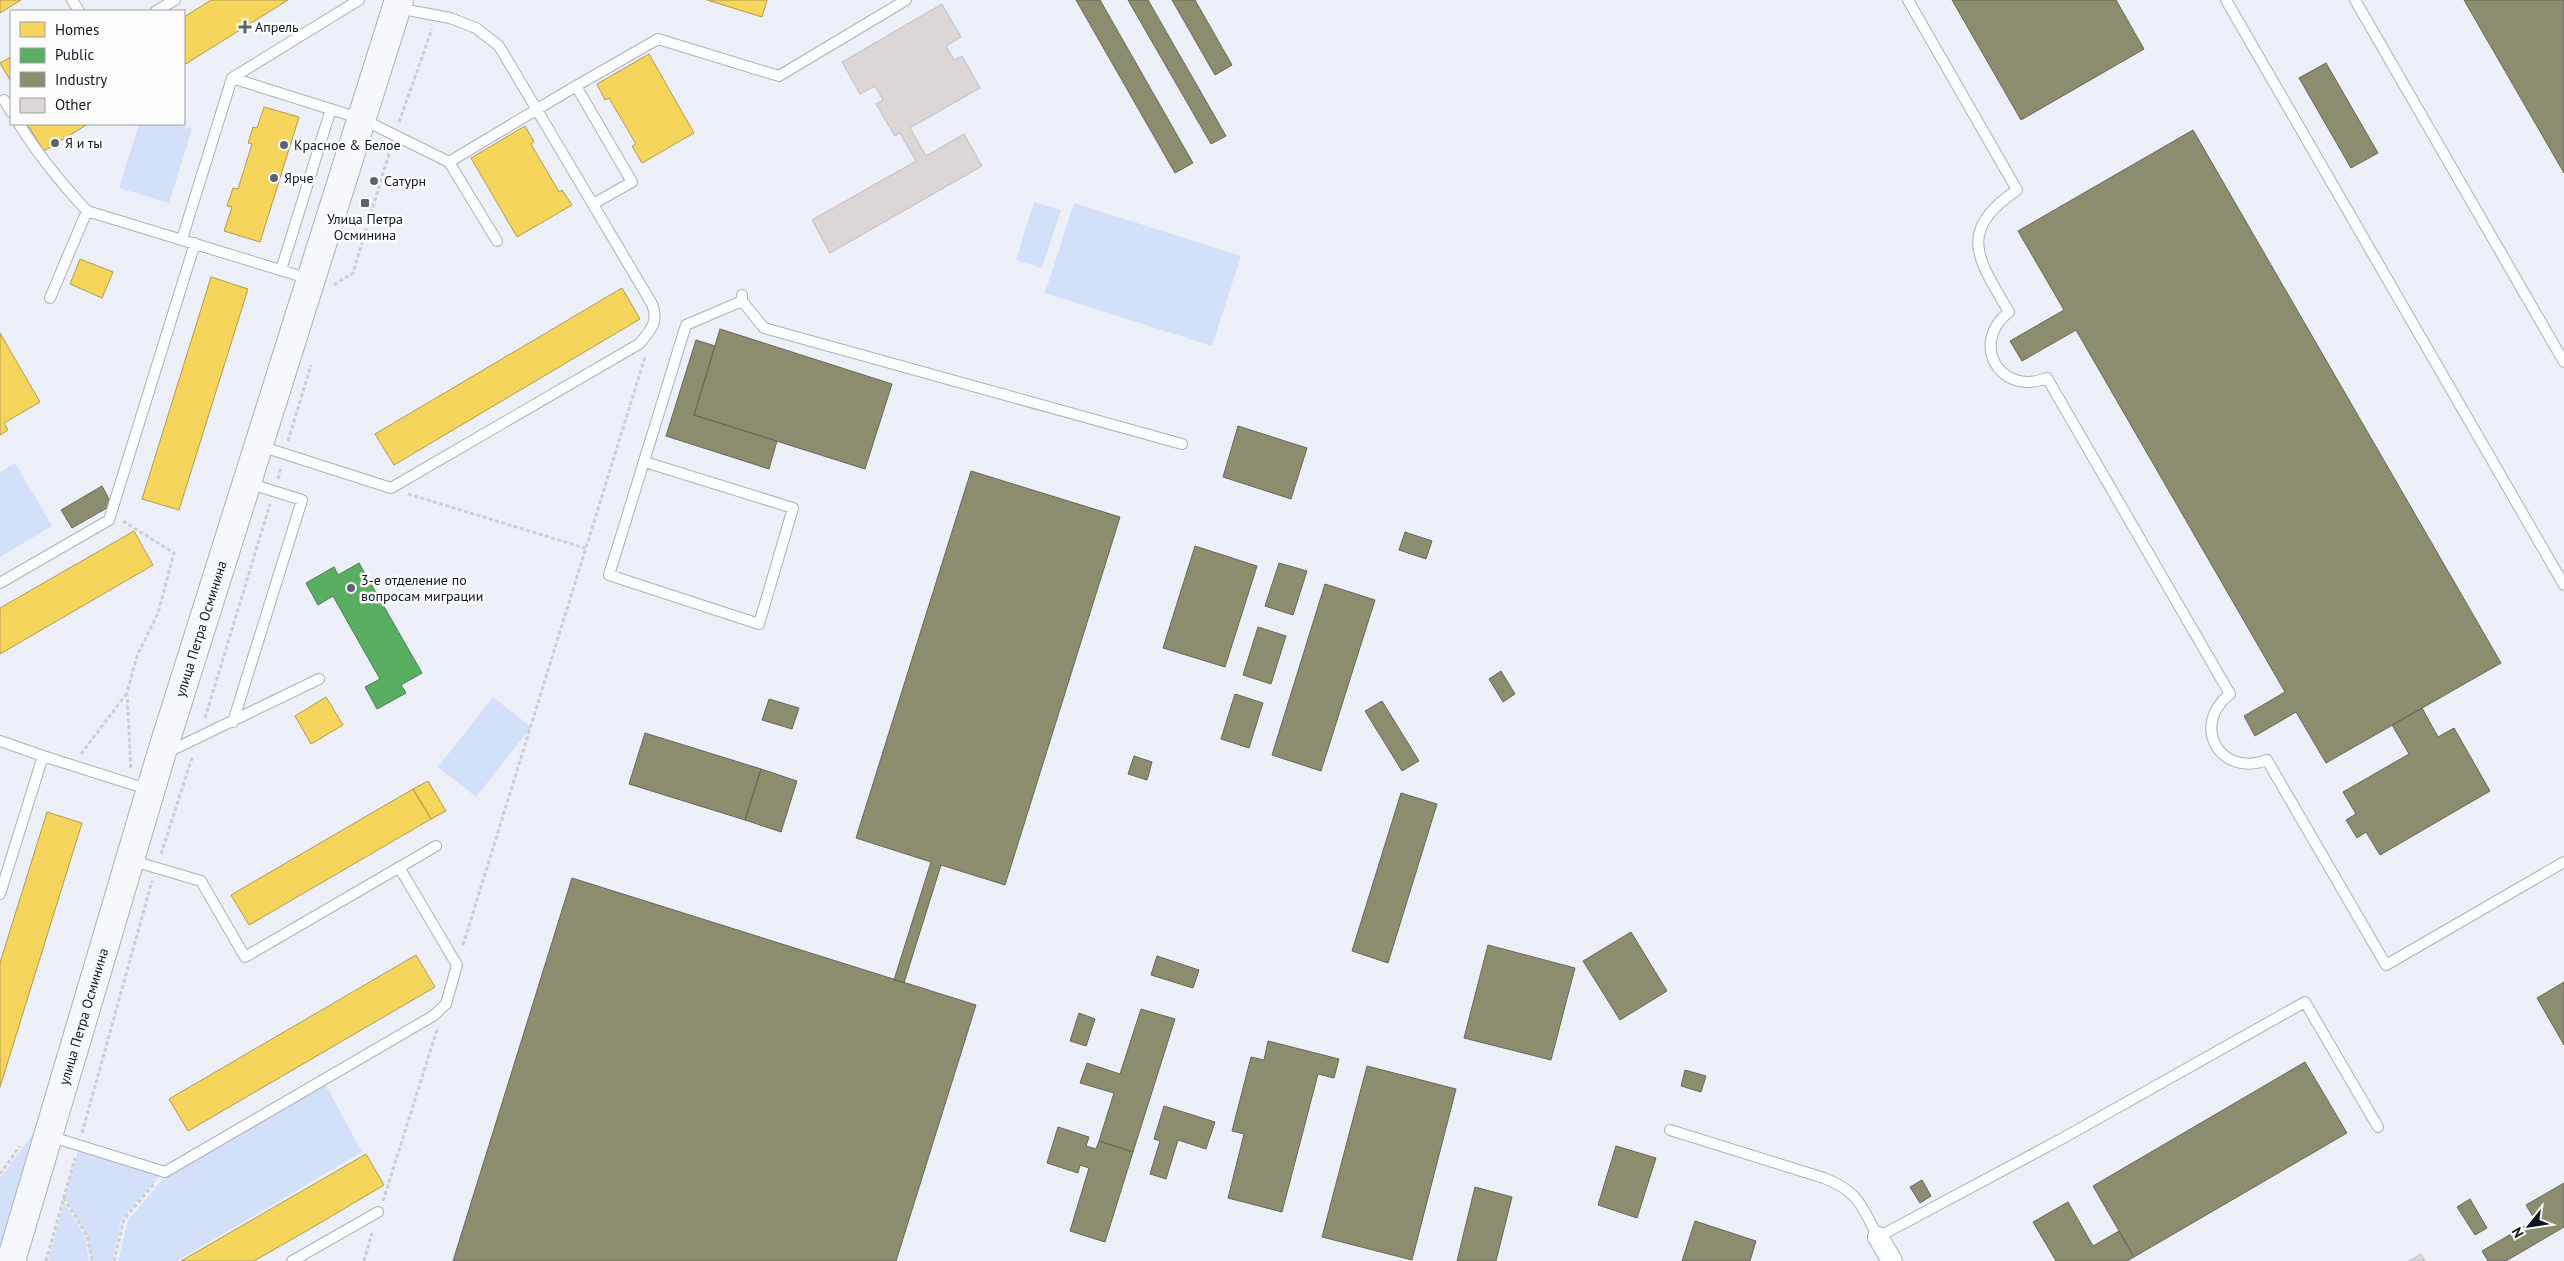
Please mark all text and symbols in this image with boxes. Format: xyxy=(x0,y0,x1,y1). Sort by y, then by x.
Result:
legend xyxy=(10,10,185,125)
place label: Апрель xyxy=(255,18,299,36)
text: Homes xyxy=(55,20,99,39)
marker: Апрель xyxy=(239,21,251,33)
text: Public xyxy=(55,45,94,64)
text: Industry xyxy=(55,70,107,89)
text: Other xyxy=(55,95,91,114)
place label: Я и ты xyxy=(65,134,103,152)
place label: Красное & Белое xyxy=(294,136,401,154)
marker: Я и ты xyxy=(49,137,61,149)
marker: Красное & Белое xyxy=(278,139,290,151)
place label: Ярче xyxy=(284,169,314,187)
marker: Ярче xyxy=(268,172,280,184)
place label: Сатурн xyxy=(384,172,426,190)
marker: Сатурн xyxy=(368,175,380,187)
marker: Улица Петра Осминина xyxy=(359,197,371,209)
place label: Улица Петра Осминина xyxy=(327,210,403,244)
street label: улица Петра Осминина xyxy=(171,558,231,699)
place label: 3-е отделение по вопросам миграции xyxy=(361,571,483,605)
marker: 3-е отделение по вопросам миграции xyxy=(345,582,357,594)
street label: улица Петра Осминина xyxy=(55,946,112,1087)
north arrow xyxy=(2504,1201,2554,1251)
text: N xyxy=(2508,1224,2528,1241)

